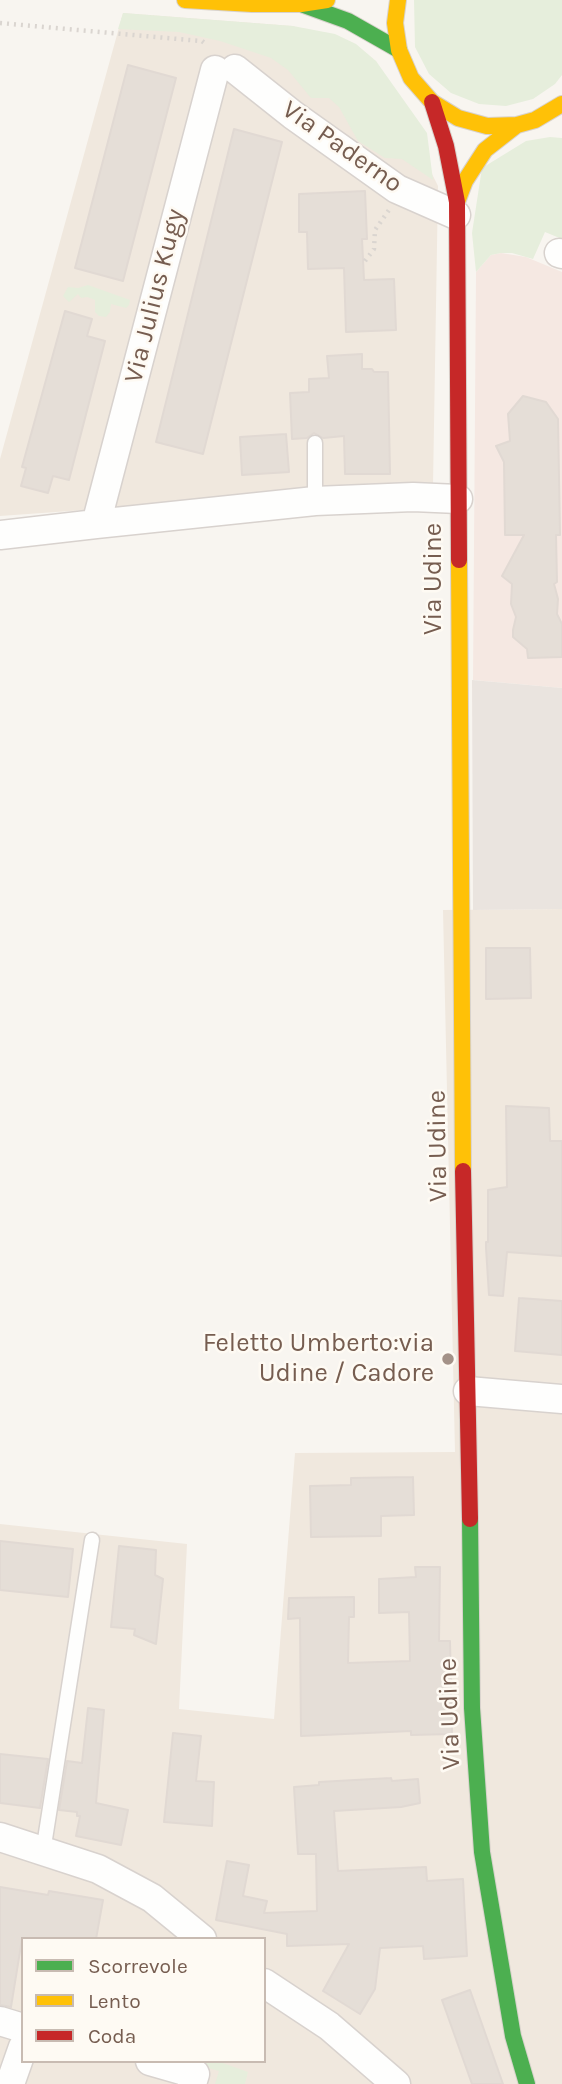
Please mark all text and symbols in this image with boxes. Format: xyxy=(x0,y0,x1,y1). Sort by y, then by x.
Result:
street label: Via Paderno xyxy=(276,94,408,200)
street label: Via Julius Kugy xyxy=(118,206,192,386)
street label: Via Udine xyxy=(418,523,450,635)
street label: Via Udine xyxy=(421,1090,455,1202)
place label: Feletto Umberto:via Udine / Cadore xyxy=(203,1328,434,1390)
marker: Feletto Umberto:via Udine / Cadore xyxy=(440,1351,456,1367)
street label: Via Udine xyxy=(432,1657,468,1771)
legend xyxy=(21,1937,266,2063)
text: Scorrevole xyxy=(88,1954,188,1978)
text: Lento xyxy=(88,1989,141,2013)
text: Coda xyxy=(88,2024,136,2048)

